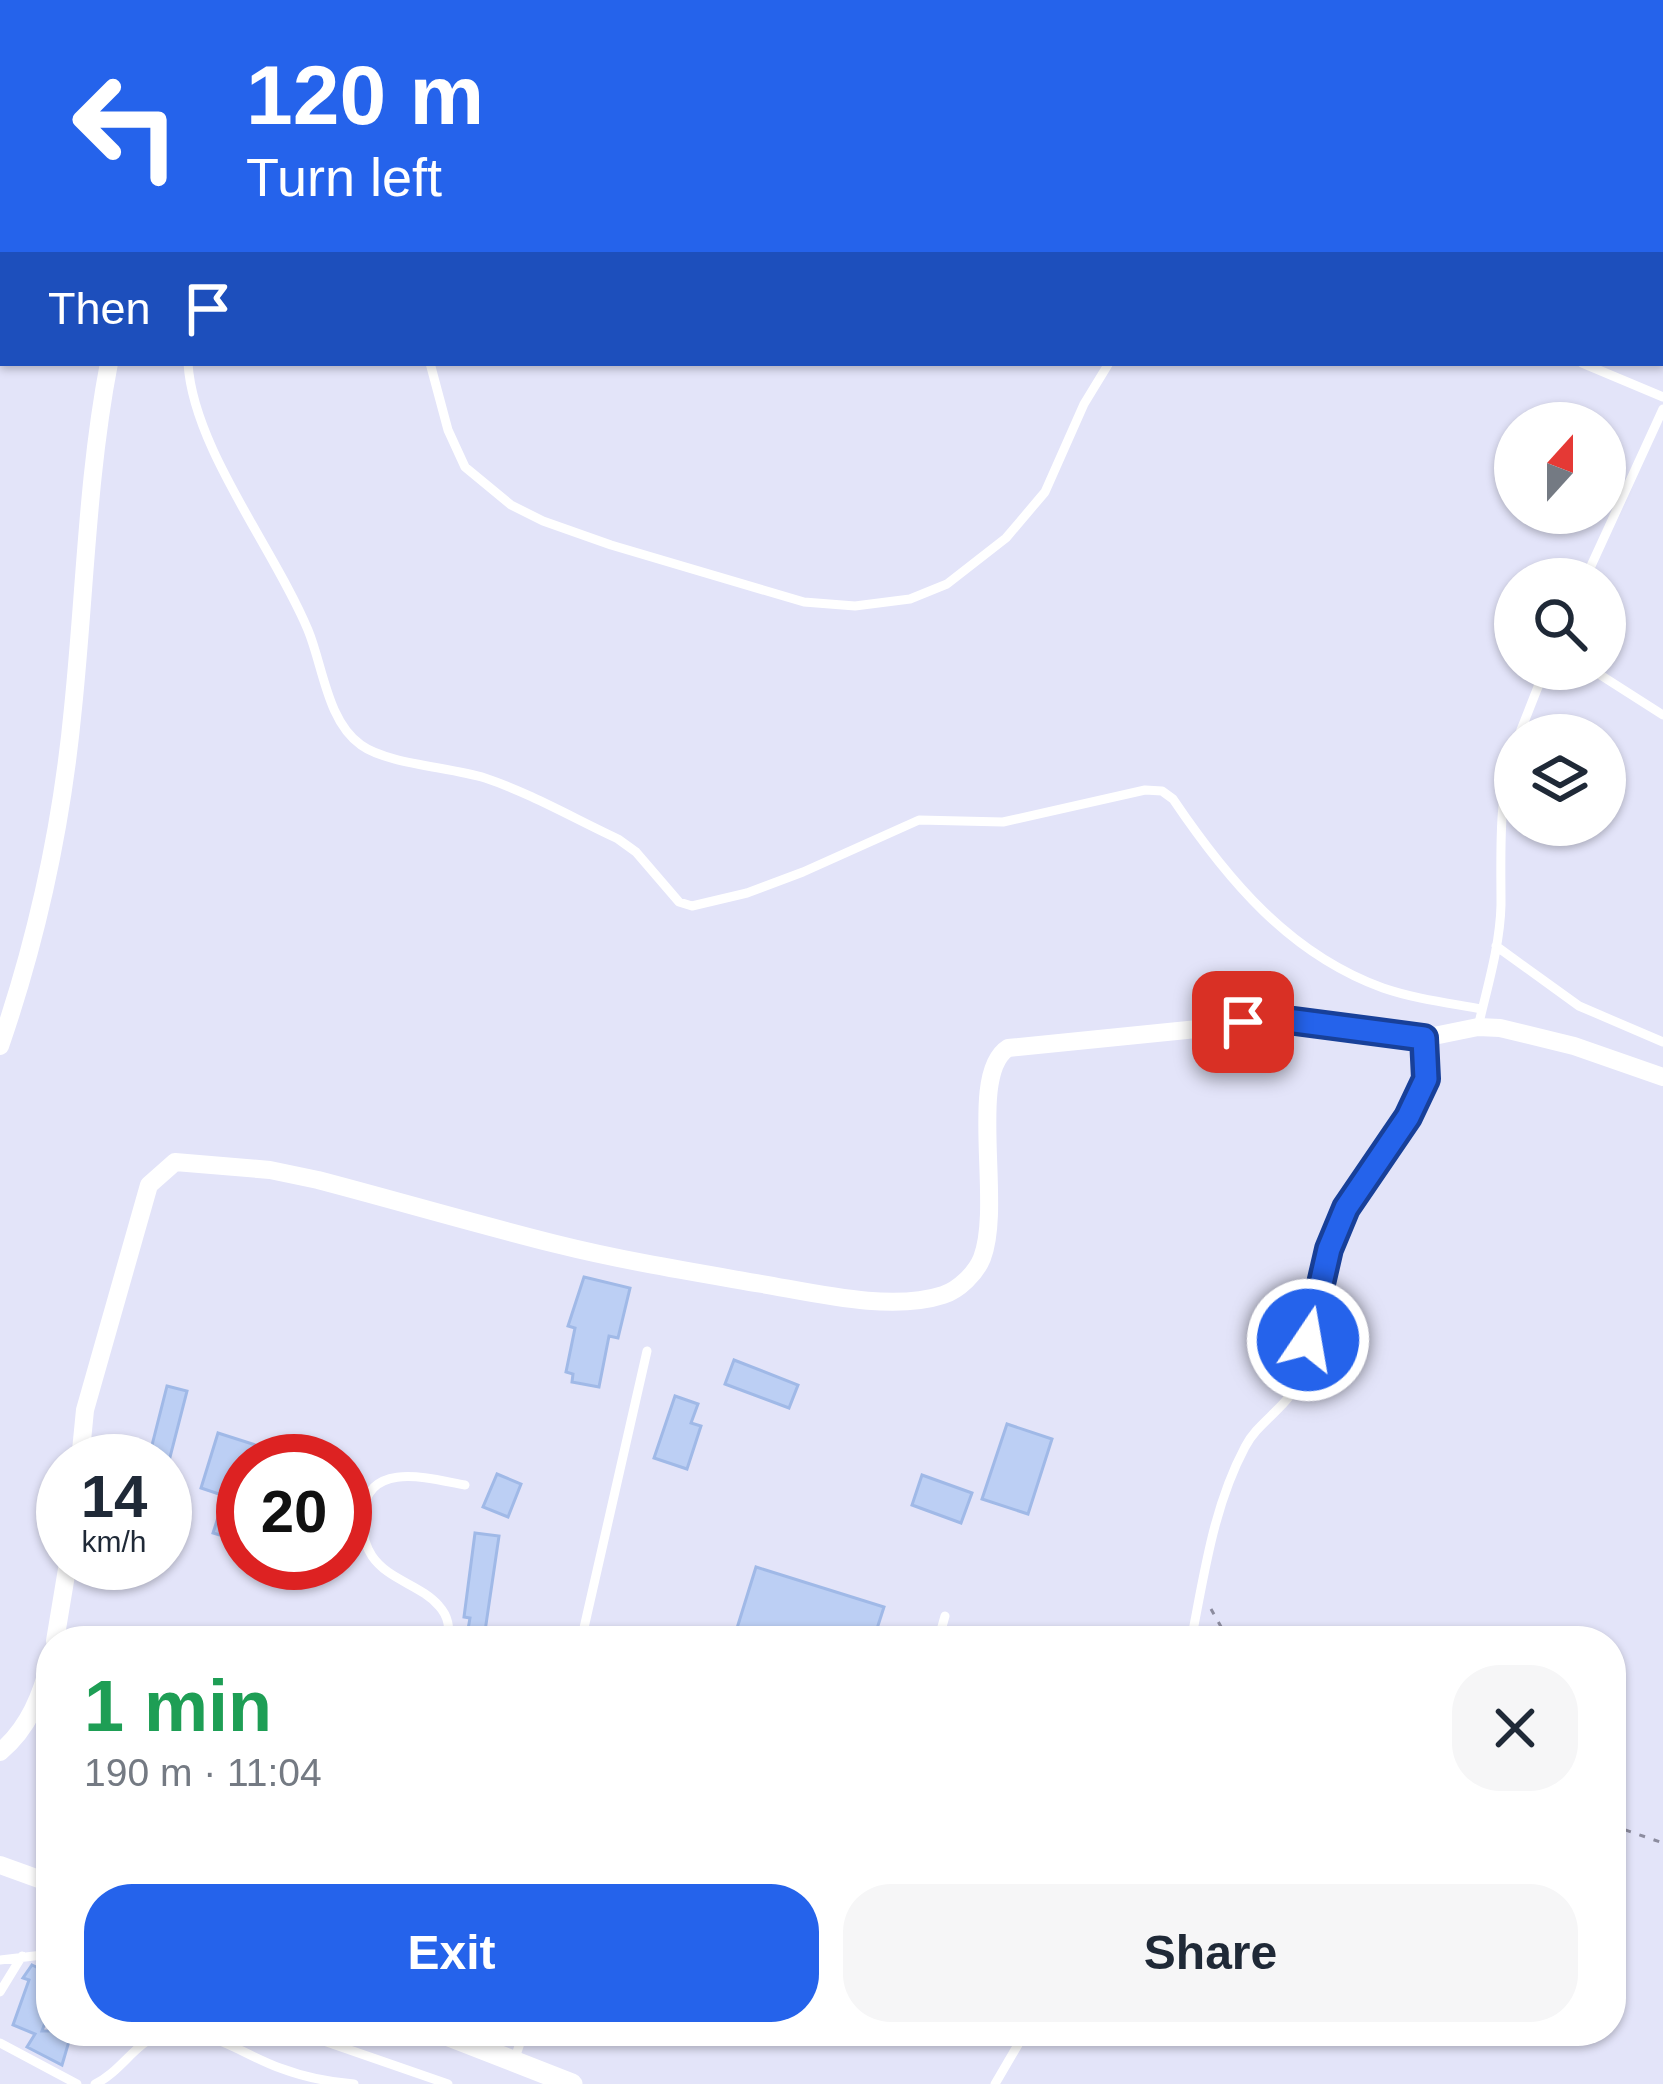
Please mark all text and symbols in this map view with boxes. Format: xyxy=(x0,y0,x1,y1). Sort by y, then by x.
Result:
icon: left xyxy=(48,48,204,204)
text: 120 m xyxy=(246,48,484,142)
text: Turn left xyxy=(246,147,442,207)
icon: arrive xyxy=(175,276,241,342)
text: Then xyxy=(48,283,151,334)
north arrow xyxy=(1494,402,1626,534)
map controls xyxy=(1494,402,1626,846)
button: search xyxy=(1494,558,1626,690)
button: layers xyxy=(1494,714,1626,846)
pin xyxy=(1192,971,1294,1073)
icon: arrive xyxy=(1210,989,1276,1055)
position arrow xyxy=(1245,1277,1371,1403)
speed limit sign: 20 xyxy=(216,1434,372,1590)
text: 14 xyxy=(81,1463,147,1530)
text: km/h xyxy=(81,1525,147,1558)
button: close xyxy=(1452,1665,1578,1791)
text: 1 min xyxy=(84,1666,272,1746)
text: 190 m · 11:04 xyxy=(84,1751,322,1794)
button: Exit xyxy=(84,1884,819,2022)
button: Share xyxy=(843,1884,1578,2022)

